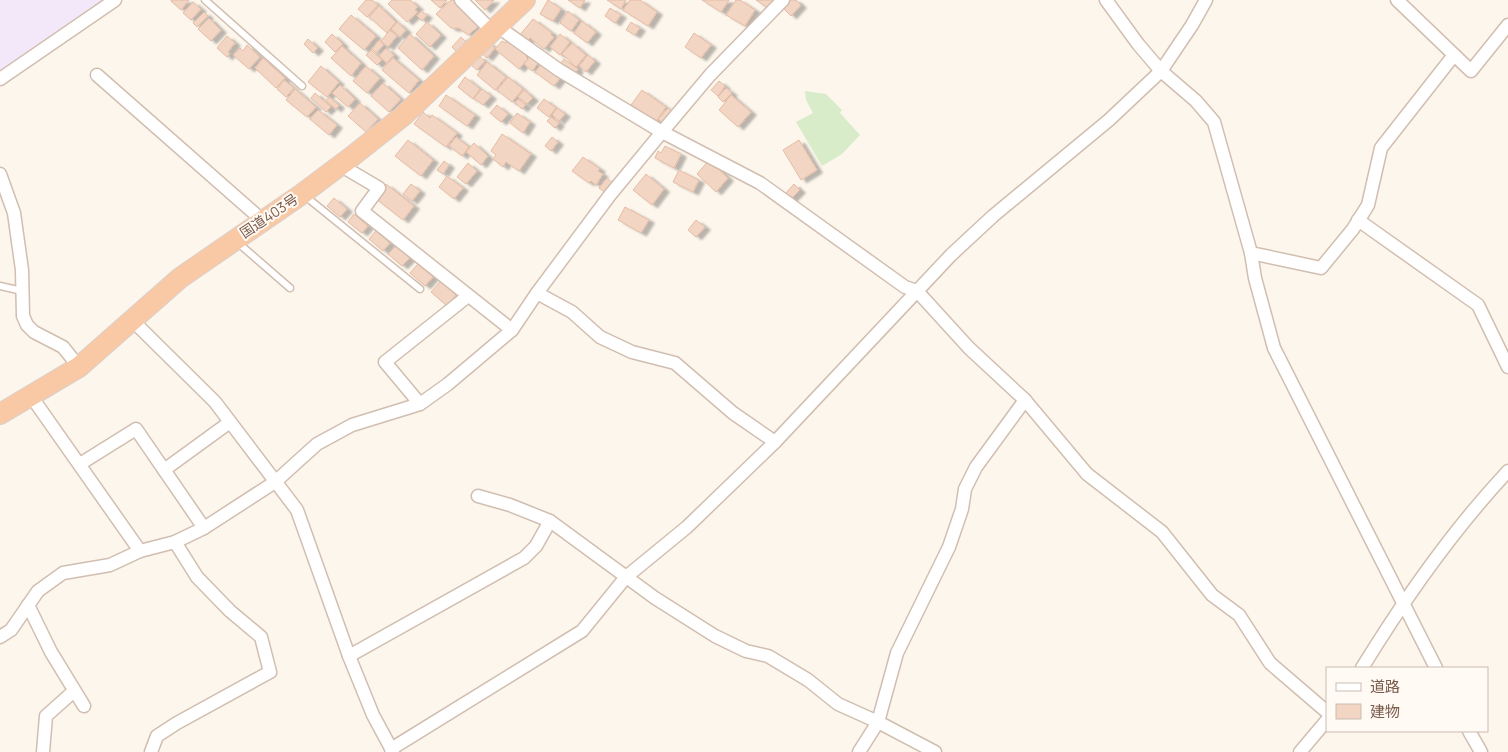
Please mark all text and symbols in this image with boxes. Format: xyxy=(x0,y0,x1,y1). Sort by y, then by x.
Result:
street label: 国道403号 xyxy=(236,189,302,242)
legend xyxy=(1326,667,1488,732)
text: 道路 xyxy=(1370,676,1400,697)
text: 建物 xyxy=(1370,701,1400,722)

